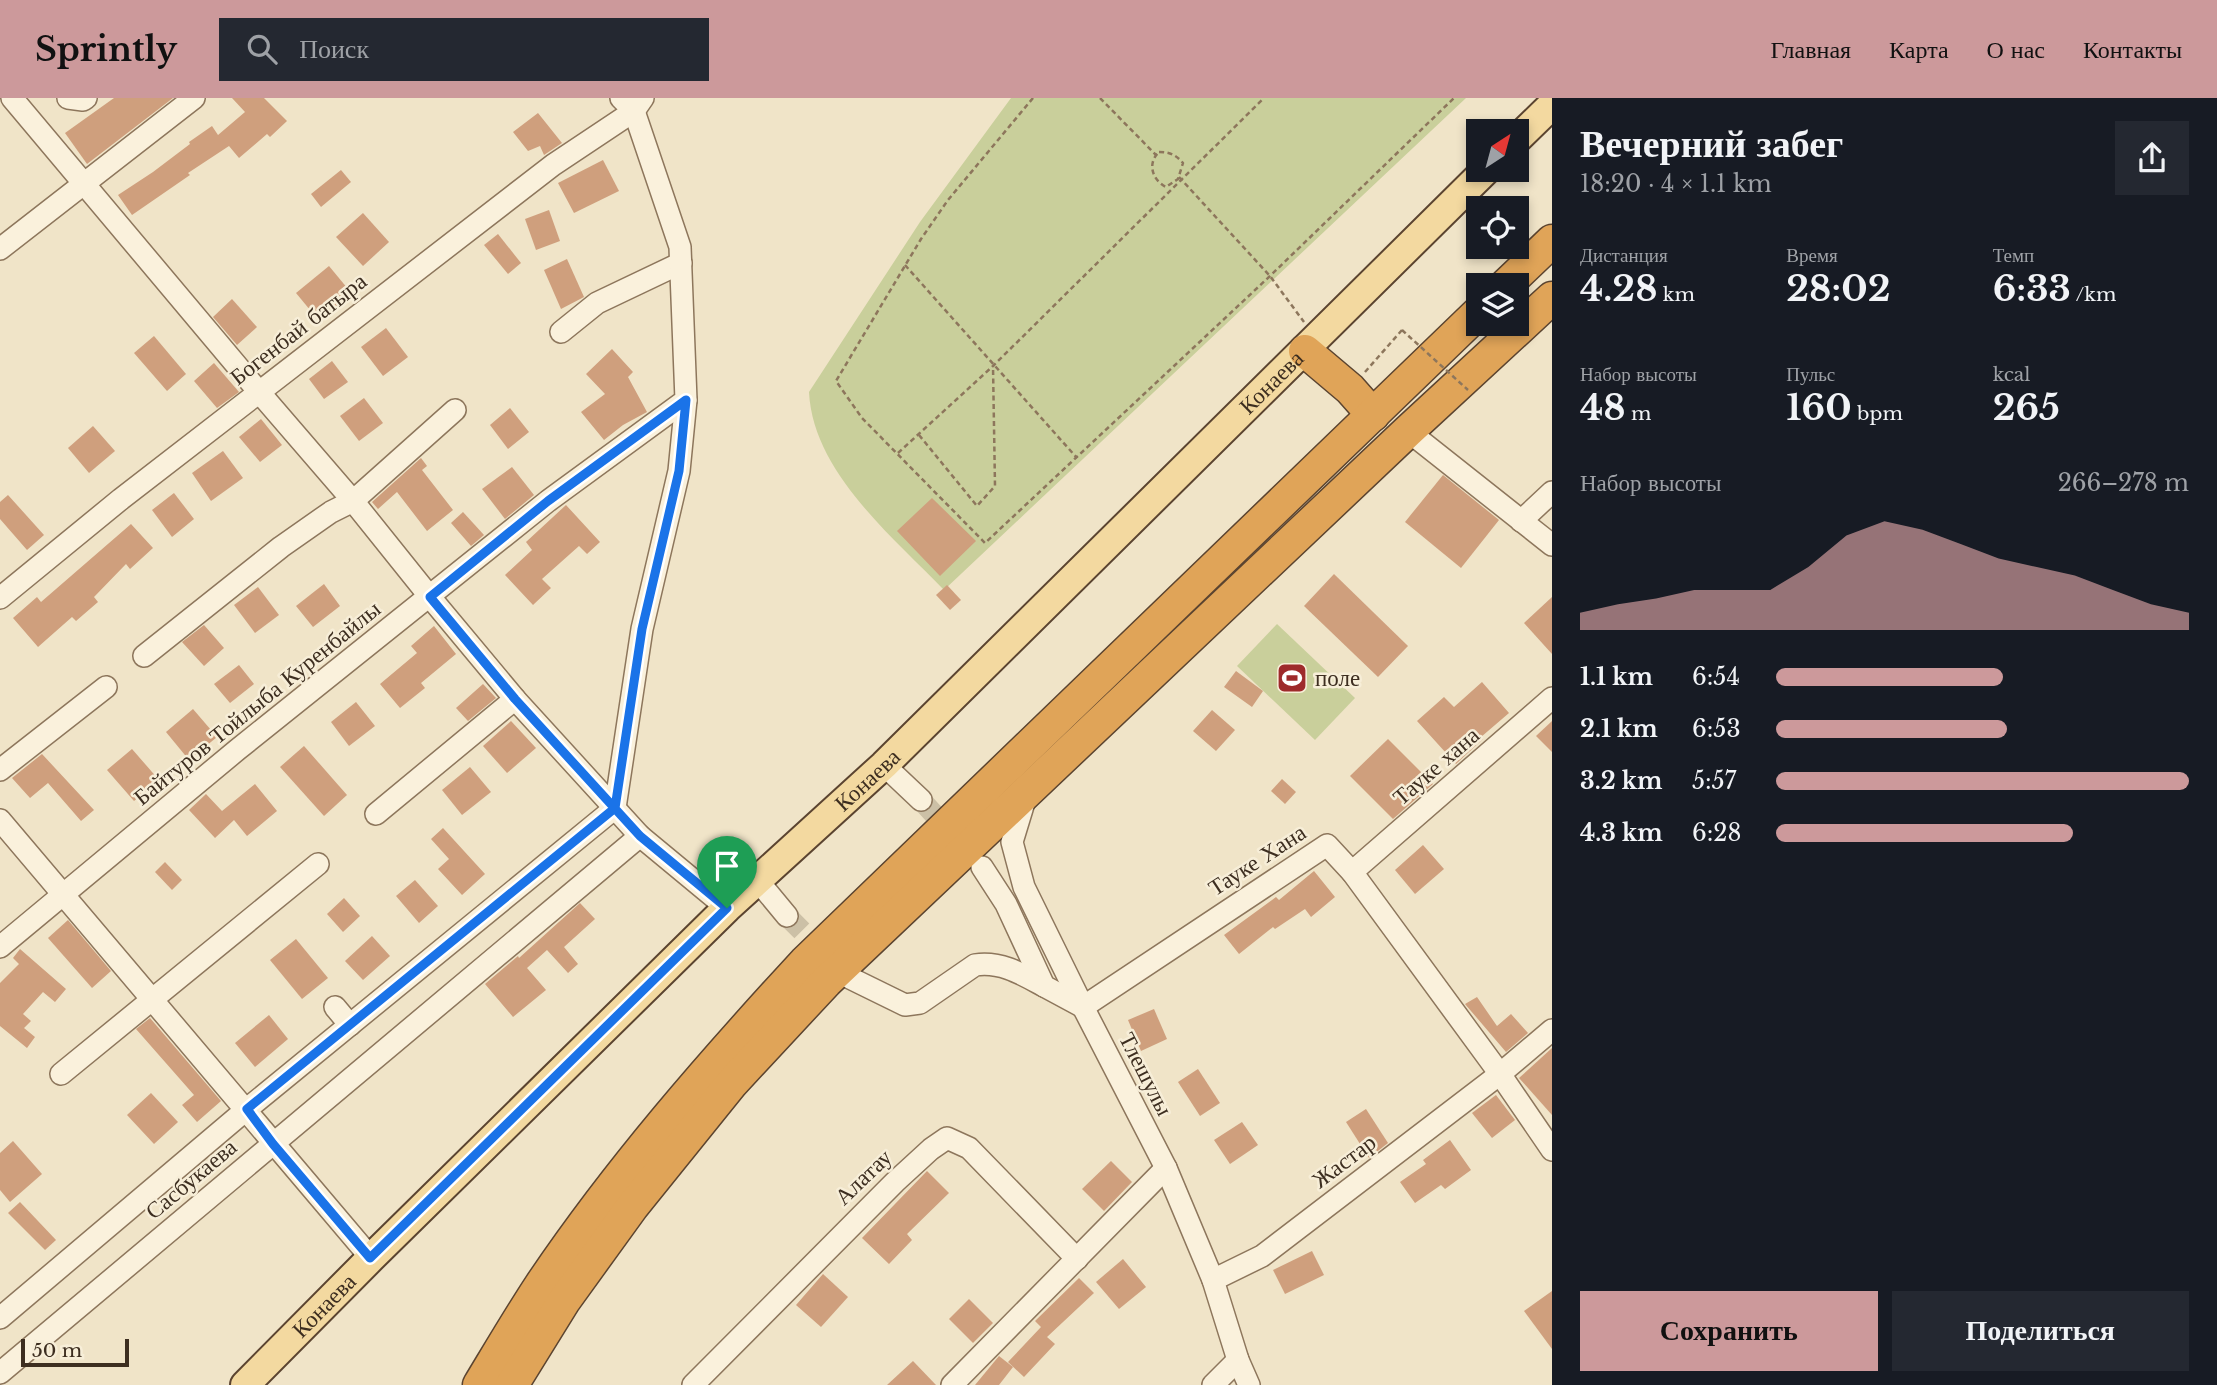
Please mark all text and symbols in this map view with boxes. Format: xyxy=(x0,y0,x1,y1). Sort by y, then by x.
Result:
search box xyxy=(219,18,709,81)
text: Sprintly xyxy=(35,29,177,70)
icon: search xyxy=(243,30,281,68)
text: Поиск xyxy=(299,33,369,65)
text: Главная xyxy=(1771,35,1851,64)
text: Карта xyxy=(1889,35,1949,64)
text: О нас xyxy=(1987,35,2045,64)
text: Контакты xyxy=(2083,35,2182,64)
north arrow xyxy=(1466,119,1530,182)
map controls xyxy=(1466,119,1529,336)
text: Вечерний забег xyxy=(1580,120,1843,167)
button: share xyxy=(2115,121,2189,195)
text: 18:20 · 4 × 1.1 km xyxy=(1580,170,1772,198)
button: locate xyxy=(1466,196,1529,259)
text: Дистанция xyxy=(1580,244,1668,267)
text: Время xyxy=(1786,244,1838,267)
text: Темп xyxy=(1993,244,2034,267)
street label: Богенбай батыра xyxy=(224,267,372,391)
text: 4.28 xyxy=(1580,267,1657,310)
text: 28:02 xyxy=(1786,267,1891,310)
text: 6:33 xyxy=(1993,267,2071,310)
button: layers xyxy=(1466,273,1529,336)
text: km xyxy=(1657,283,1695,306)
text: /km xyxy=(2071,283,2116,306)
street label: Конаева xyxy=(1233,344,1309,420)
text: Набор высоты xyxy=(1580,363,1697,386)
text: Пульс xyxy=(1786,363,1835,386)
text: kcal xyxy=(1993,363,2031,386)
text: 48 xyxy=(1580,386,1625,429)
text: 160 xyxy=(1786,386,1852,429)
text: 265 xyxy=(1993,386,2060,429)
text: m xyxy=(1625,402,1651,425)
text: bpm xyxy=(1852,402,1903,425)
text: Набор высоты xyxy=(1580,469,1721,497)
text: 266–278 m xyxy=(2058,469,2189,497)
street label: Байтуров Тойлыба Куренбайлы xyxy=(128,595,386,811)
sports icon: поле xyxy=(1275,661,1309,695)
text: 1.1 km xyxy=(1580,663,1653,691)
text: 6:54 xyxy=(1692,663,1740,691)
place label: поле xyxy=(1315,664,1360,692)
text: 2.1 km xyxy=(1580,715,1658,743)
text: 6:53 xyxy=(1692,715,1741,743)
street label: Тауке хана xyxy=(1387,721,1485,811)
street label: Конаева xyxy=(829,743,906,817)
text: 3.2 km xyxy=(1580,767,1662,795)
text: 5:57 xyxy=(1692,767,1736,795)
street label: Тауке Хана xyxy=(1203,818,1311,902)
text: 4.3 km xyxy=(1580,819,1663,847)
text: 6:28 xyxy=(1692,819,1741,847)
pin xyxy=(697,836,757,908)
icon: arrive xyxy=(708,847,746,885)
street label: Тлешулы xyxy=(1113,1028,1179,1120)
street label: Жастар xyxy=(1307,1128,1381,1194)
street label: Сасбукаева xyxy=(140,1133,242,1225)
street label: Алатау xyxy=(829,1143,898,1211)
street label: Конаева xyxy=(286,1268,362,1343)
button: Сохранить xyxy=(1580,1291,1878,1371)
button: Поделиться xyxy=(1892,1291,2189,1371)
scale bar xyxy=(21,1336,130,1368)
text: 50 m xyxy=(32,1339,82,1362)

